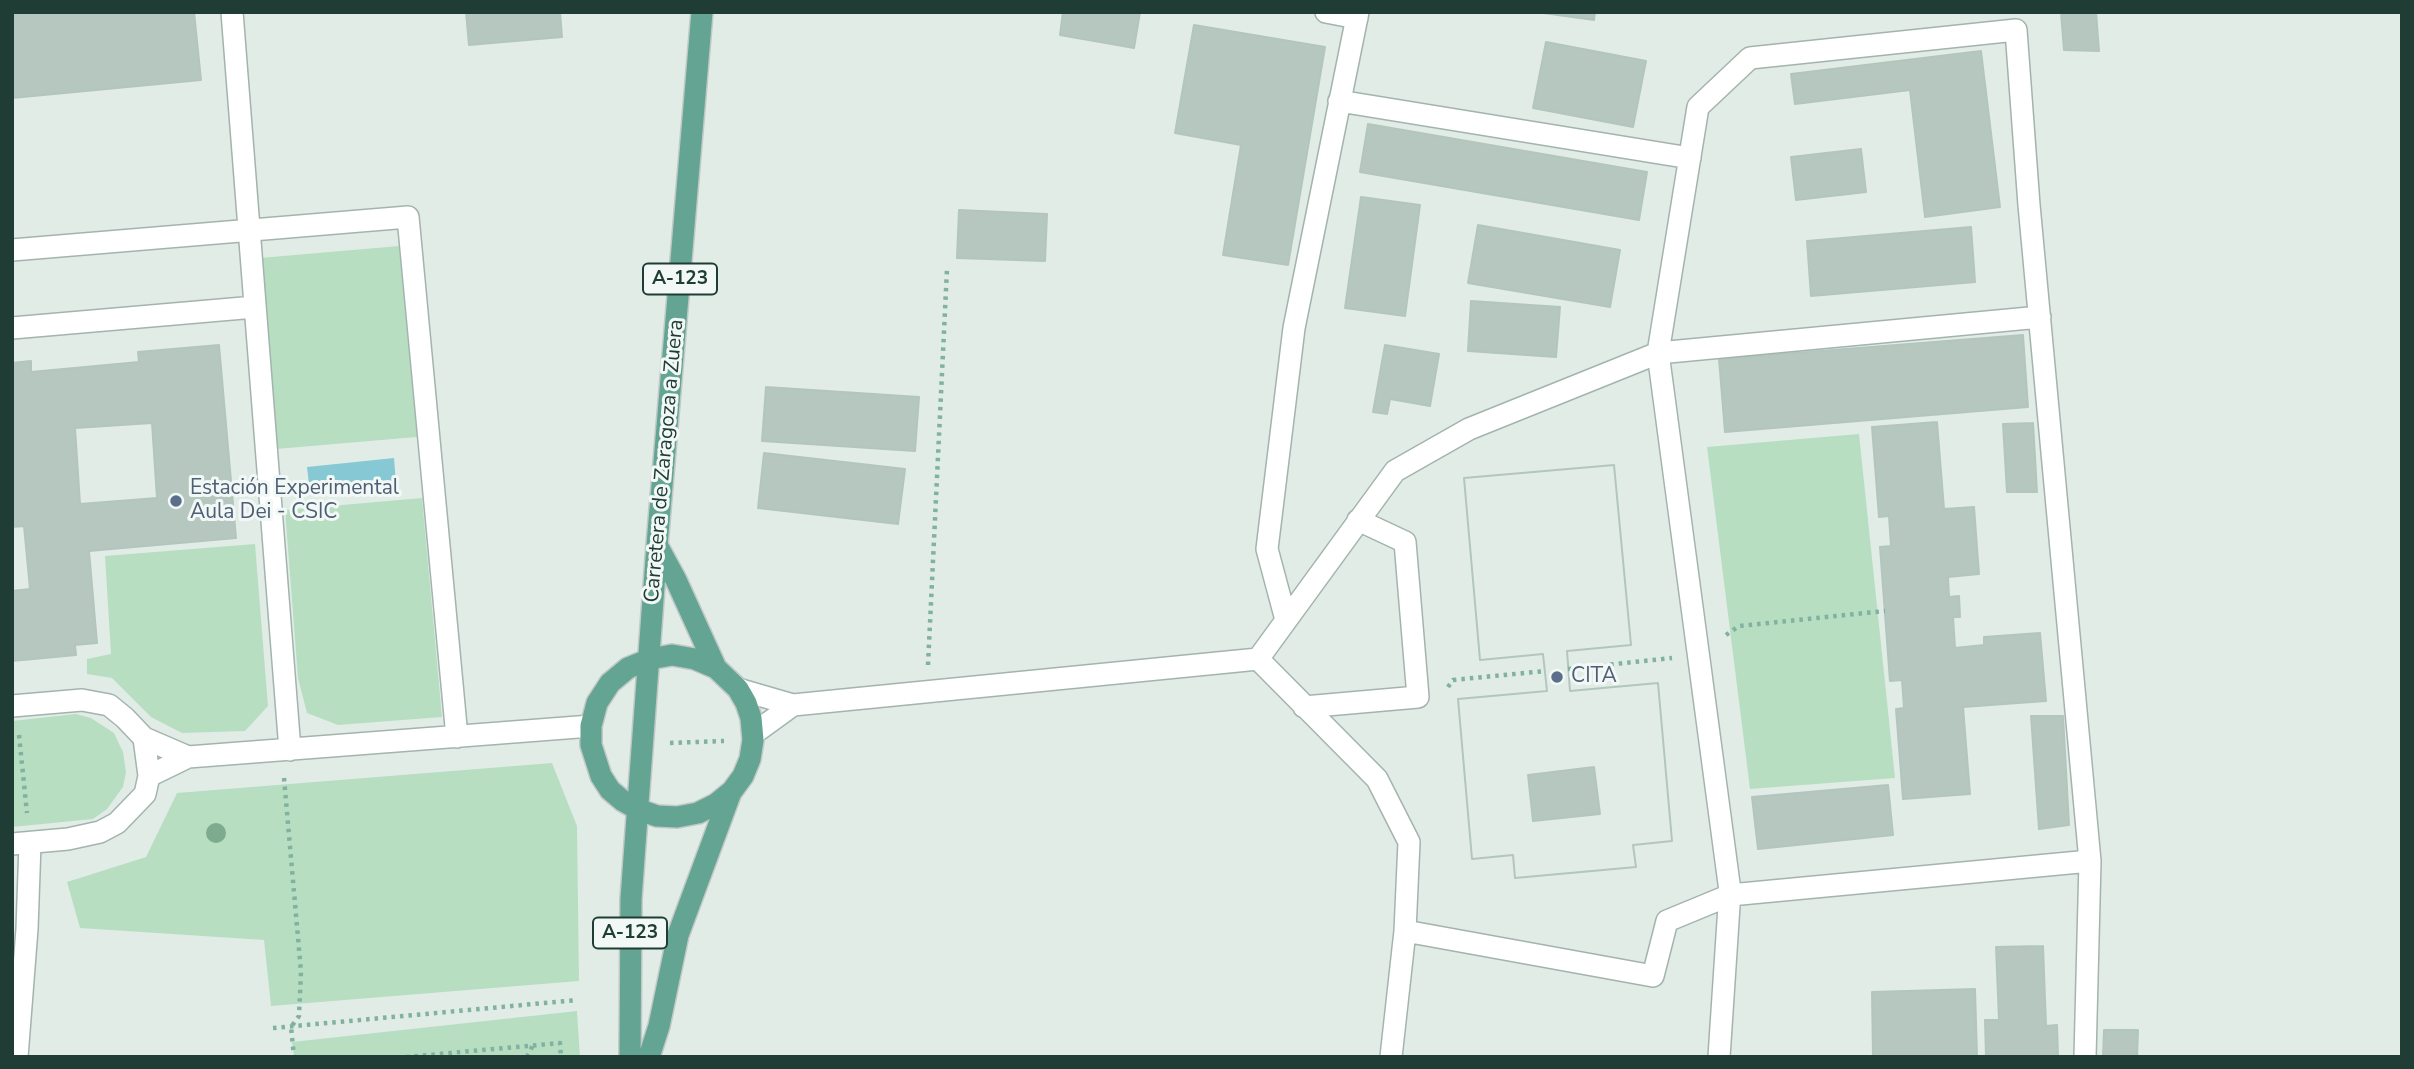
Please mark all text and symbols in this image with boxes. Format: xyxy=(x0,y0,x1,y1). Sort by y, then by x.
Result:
road number: A-123 xyxy=(643,264,717,294)
street label: Carretera de Zaragoza a Zuera xyxy=(640,318,690,604)
place label: Estación Experimental Aula Dei - CSIC xyxy=(190,476,399,526)
marker: Estación Experimental Aula Dei - CSIC xyxy=(168,493,184,509)
place label: CITA xyxy=(1571,664,1617,690)
marker: CITA xyxy=(1549,669,1565,685)
road number: A-123 xyxy=(593,917,667,948)

